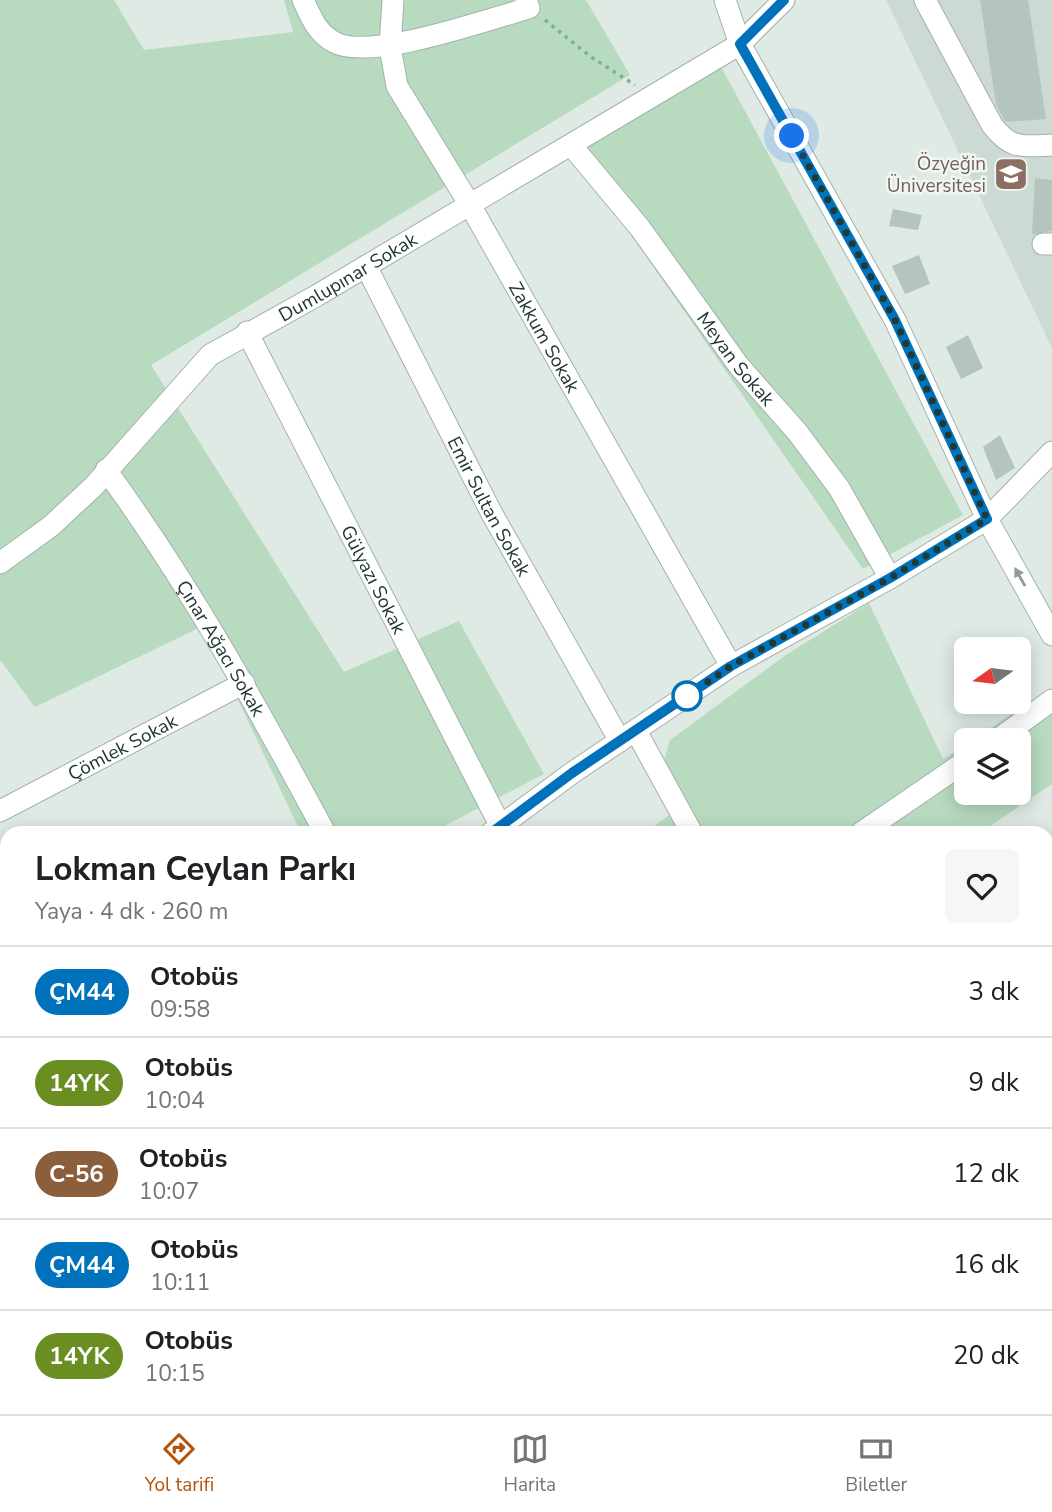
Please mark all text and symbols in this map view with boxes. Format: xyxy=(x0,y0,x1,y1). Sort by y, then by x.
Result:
your location xyxy=(774,118,809,153)
place label: Özyeğin Üniversitesi xyxy=(887,151,986,199)
school or university icon: Özyeğin Üniversitesi xyxy=(992,155,1030,193)
street label: Dumlupınar Sokak xyxy=(274,227,423,328)
street label: Zakkum Sokak xyxy=(502,277,586,398)
street label: Meyan Sokak xyxy=(690,307,780,412)
street label: Emir Sultan Sokak xyxy=(441,432,537,582)
street label: Gülyazı Sokak xyxy=(334,521,412,639)
one-way arrow xyxy=(1014,567,1026,587)
street label: Çınar Ağacı Sokak xyxy=(170,575,271,722)
north arrow xyxy=(954,637,1031,714)
map controls xyxy=(954,637,1031,805)
unlabelled marker xyxy=(672,681,702,711)
street label: Çömlek Sokak xyxy=(63,708,182,787)
button: layers xyxy=(954,728,1031,805)
text: Lokman Ceylan Parkı xyxy=(35,847,356,892)
button: heart xyxy=(945,849,1019,923)
text: Yaya · 4 dk · 260 m xyxy=(35,896,229,927)
text: Otobüs xyxy=(150,959,239,994)
text: 3 dk xyxy=(969,974,1019,1009)
text: ÇM44 xyxy=(49,976,115,1008)
text: 09:58 xyxy=(150,994,210,1025)
text: Otobüs xyxy=(144,1050,233,1085)
text: 9 dk xyxy=(969,1065,1019,1100)
text: 14YK xyxy=(49,1067,109,1099)
text: 10:04 xyxy=(144,1085,205,1116)
text: Otobüs xyxy=(139,1141,227,1176)
text: 12 dk xyxy=(953,1156,1019,1191)
text: C-56 xyxy=(49,1158,104,1190)
text: 10:07 xyxy=(139,1176,199,1207)
text: Otobüs xyxy=(150,1232,239,1267)
text: 16 dk xyxy=(953,1247,1019,1282)
text: ÇM44 xyxy=(49,1249,115,1281)
text: 10:11 xyxy=(150,1267,210,1298)
text: Otobüs xyxy=(144,1323,233,1358)
text: 20 dk xyxy=(953,1338,1019,1373)
text: 14YK xyxy=(49,1340,109,1372)
text: 10:15 xyxy=(144,1358,205,1389)
tab: Yol tarifi xyxy=(145,1430,214,1498)
tab: Harita xyxy=(504,1430,556,1498)
tab: Biletler xyxy=(845,1430,907,1498)

